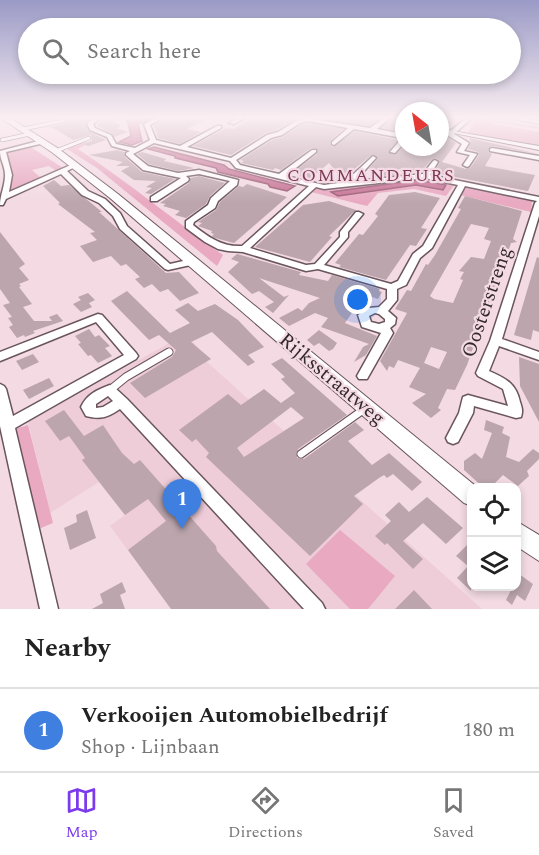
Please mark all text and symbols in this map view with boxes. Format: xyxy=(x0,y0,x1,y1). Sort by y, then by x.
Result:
search box xyxy=(18,18,521,84)
icon: search xyxy=(39,35,72,68)
text: Search here xyxy=(87,35,201,68)
north arrow xyxy=(395,102,449,156)
district label: COMMANDEURS xyxy=(287,162,455,189)
street label: Oosterstreng xyxy=(454,242,520,362)
your location xyxy=(343,285,372,314)
street label: Rijksstraatweg xyxy=(272,325,392,433)
pin: 1 xyxy=(162,480,201,529)
map controls xyxy=(467,483,521,591)
button: locate xyxy=(467,483,521,537)
button: layers xyxy=(467,537,521,591)
text: Nearby xyxy=(24,628,110,668)
text: Verkooijen Automobielbedrijf xyxy=(81,699,388,732)
text: 1 xyxy=(38,715,49,745)
text: 180 m xyxy=(463,715,515,745)
text: Shop · Lijnbaan xyxy=(81,732,220,762)
tab: Map xyxy=(65,784,98,844)
tab: Directions xyxy=(228,784,303,844)
tab: Saved xyxy=(433,784,474,844)

